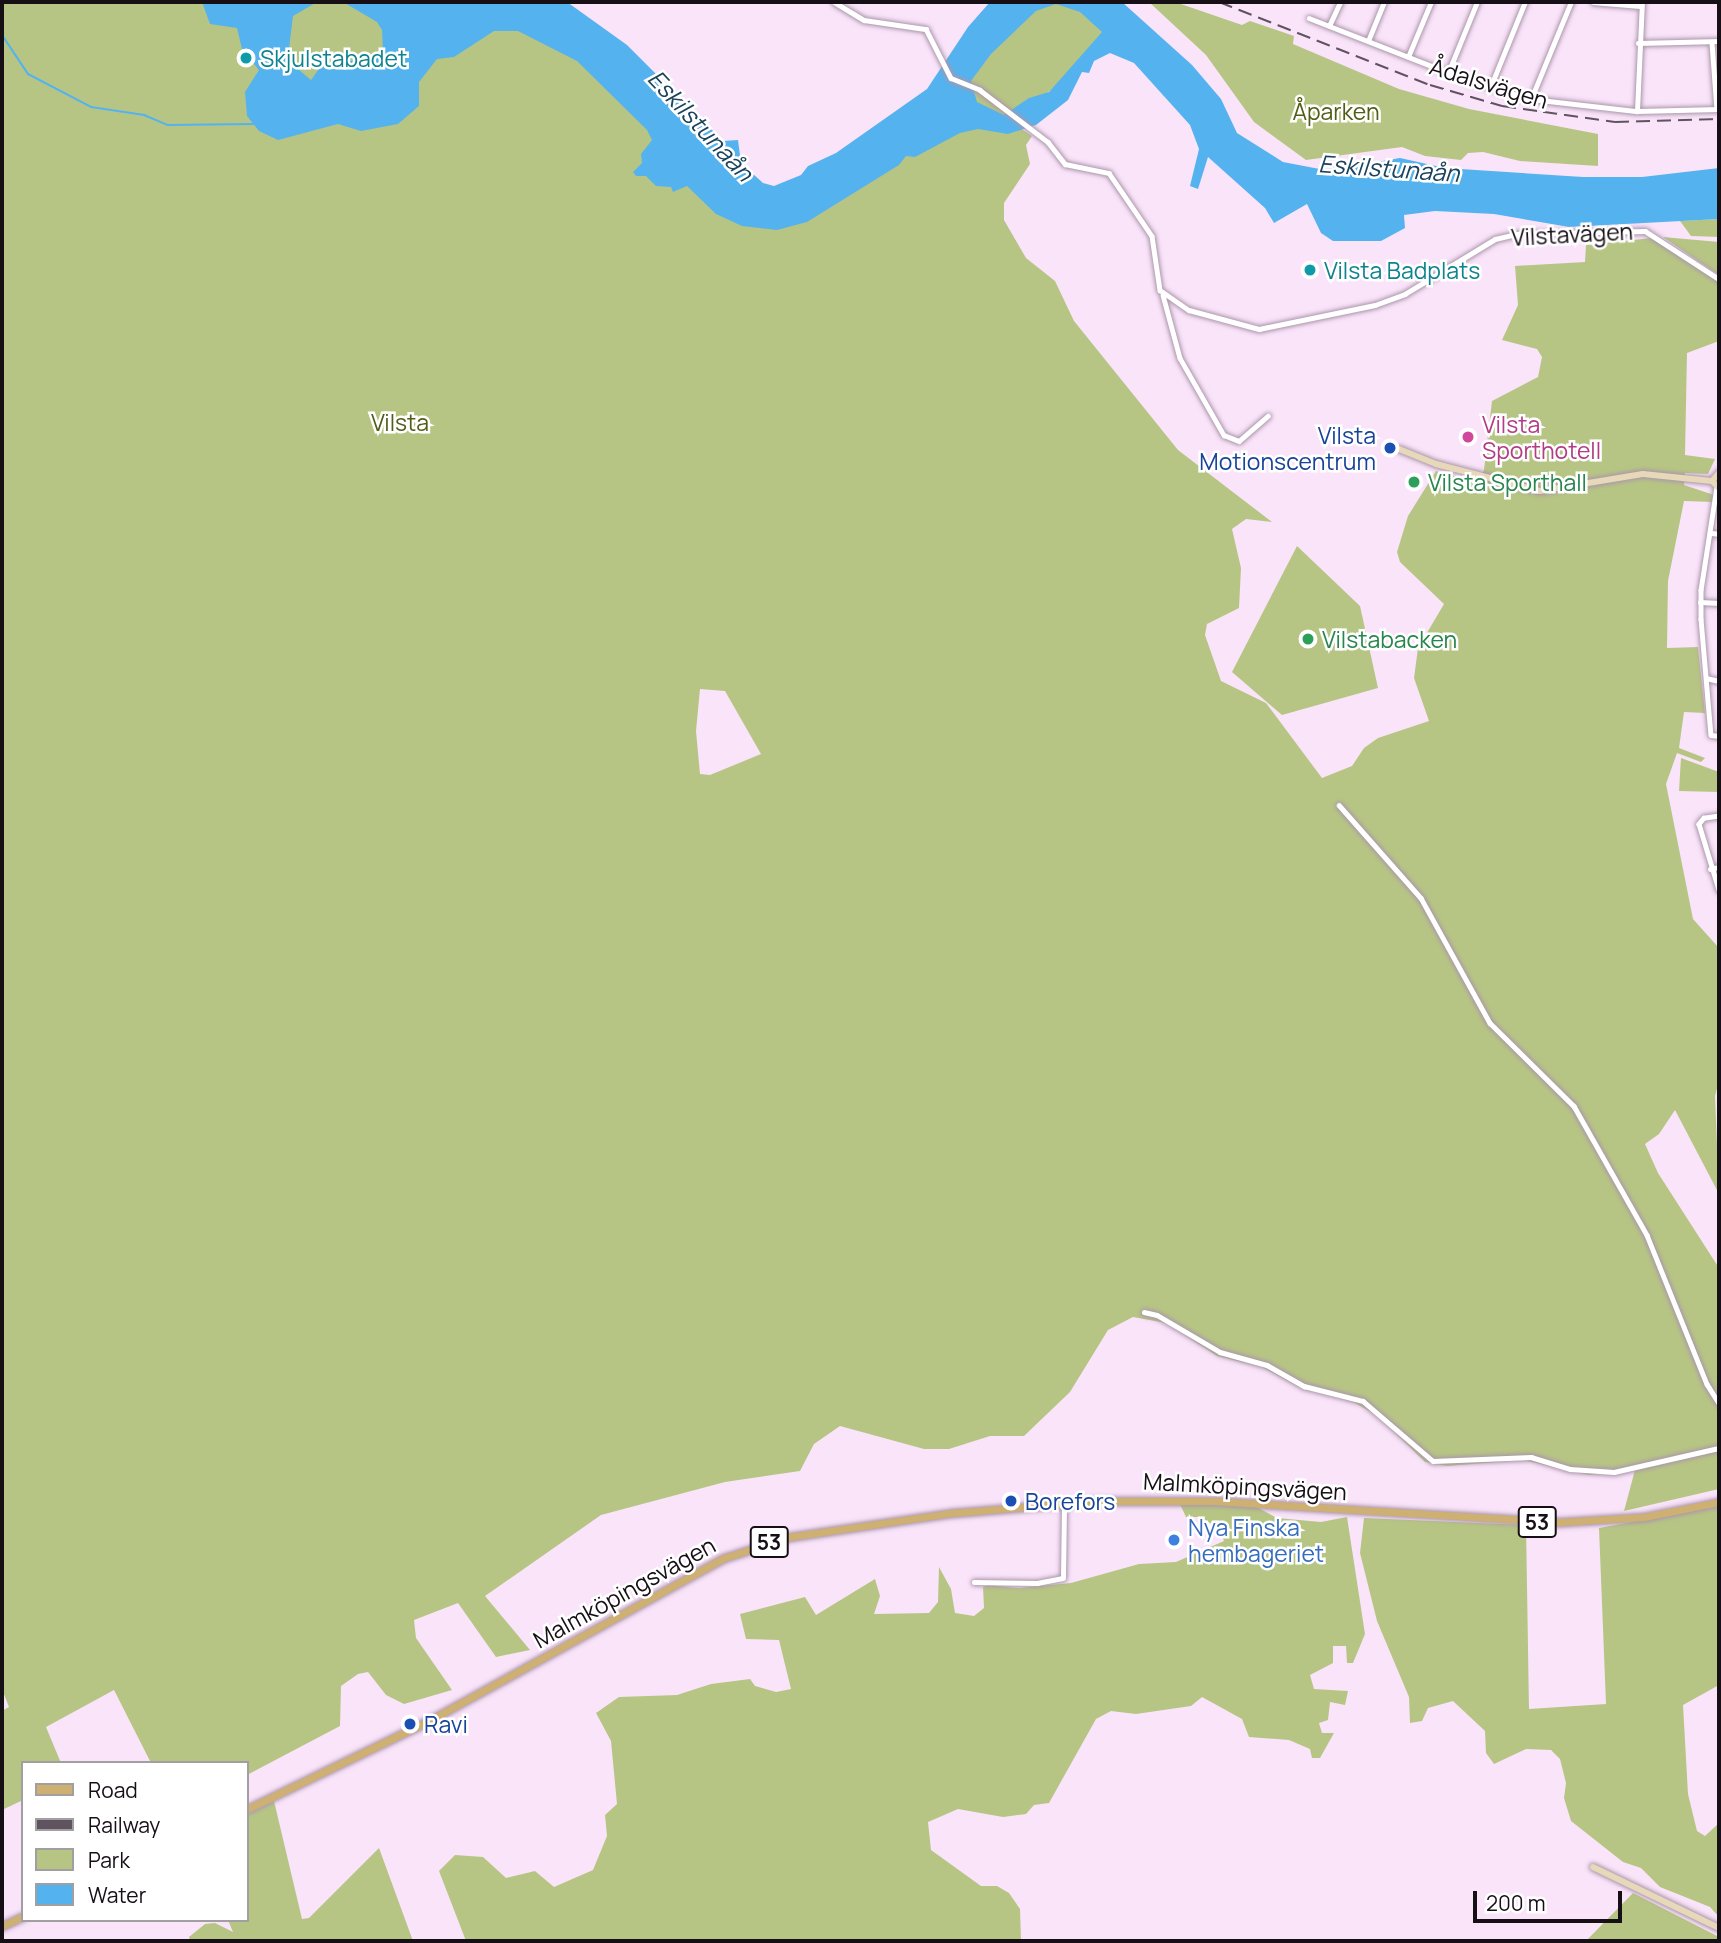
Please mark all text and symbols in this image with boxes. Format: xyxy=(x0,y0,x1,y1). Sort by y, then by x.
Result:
place label: Skjulstabadet xyxy=(260,44,407,72)
marker: Skjulstabadet xyxy=(238,50,254,66)
street label: Ådalsvägen xyxy=(1427,52,1551,114)
water label: Eskilstunaån xyxy=(642,64,760,186)
park label: Åparken xyxy=(1292,97,1380,125)
water label: Eskilstunaån xyxy=(1318,149,1460,187)
street label: Vilstavägen xyxy=(1510,217,1634,251)
place label: Vilsta Badplats xyxy=(1324,256,1480,284)
marker: Vilsta Badplats xyxy=(1302,262,1318,278)
park label: Vilsta xyxy=(371,408,429,436)
place label: Vilsta Sporthotell xyxy=(1482,410,1601,464)
place label: Vilsta Motionscentrum xyxy=(1199,421,1376,475)
marker: Vilsta Sporthotell xyxy=(1460,429,1476,445)
marker: Vilsta Motionscentrum xyxy=(1382,440,1398,456)
place label: Vilsta Sporthall xyxy=(1428,468,1587,496)
marker: Vilsta Sporthall xyxy=(1406,474,1422,490)
place label: Vilstabacken xyxy=(1322,625,1457,653)
marker: Vilstabacken xyxy=(1300,631,1316,647)
street label: Malmköpingsvägen xyxy=(1143,1467,1347,1505)
place label: Borefors xyxy=(1025,1487,1115,1515)
marker: Borefors xyxy=(1003,1493,1019,1509)
road number: 53 xyxy=(1516,1504,1558,1540)
place label: Nya Finska hembageriet xyxy=(1188,1513,1324,1567)
road number: 53 xyxy=(748,1524,790,1560)
street label: Malmköpingsvägen xyxy=(528,1531,720,1653)
marker: Nya Finska hembageriet xyxy=(1166,1532,1182,1548)
place label: Ravi xyxy=(424,1710,468,1738)
marker: Ravi xyxy=(402,1716,418,1732)
legend xyxy=(21,1761,248,1922)
text: Road xyxy=(88,1776,138,1804)
text: Railway xyxy=(88,1811,160,1839)
text: Park xyxy=(88,1846,130,1874)
scale bar xyxy=(1476,1876,1625,1920)
text: Water xyxy=(88,1881,146,1909)
text: 200 m xyxy=(1486,1889,1546,1917)

